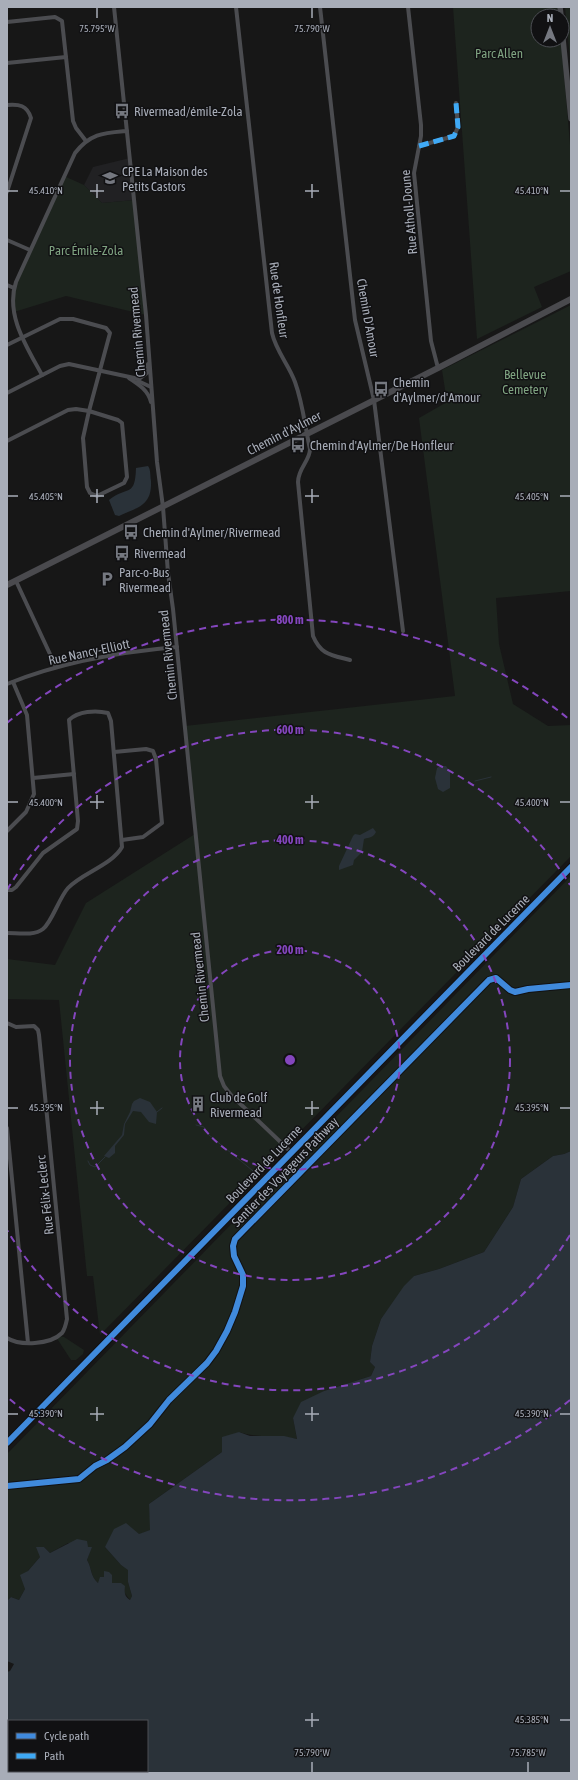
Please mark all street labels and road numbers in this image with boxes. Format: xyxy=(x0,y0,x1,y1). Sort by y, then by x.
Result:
street label: Rue Atholl-Doune xyxy=(398,169,420,255)
street label: Rue de Honfleur xyxy=(266,261,292,339)
street label: Chemin D'Amour xyxy=(354,277,382,359)
street label: Chemin Rivermead xyxy=(126,286,148,378)
street label: Chemin d'Aylmer xyxy=(244,408,324,458)
street label: Chemin Rivermead xyxy=(156,609,180,701)
street label: Rue Nancy-Elliott xyxy=(47,636,131,668)
street label: Boulevard de Lucerne xyxy=(449,891,533,975)
street label: Chemin Rivermead xyxy=(188,931,212,1023)
street label: Sentier des Voyageurs Pathway xyxy=(229,1114,342,1230)
street label: Boulevard de Lucerne xyxy=(223,1122,305,1206)
street label: Rue Félix-Leclerc xyxy=(33,1154,57,1235)

